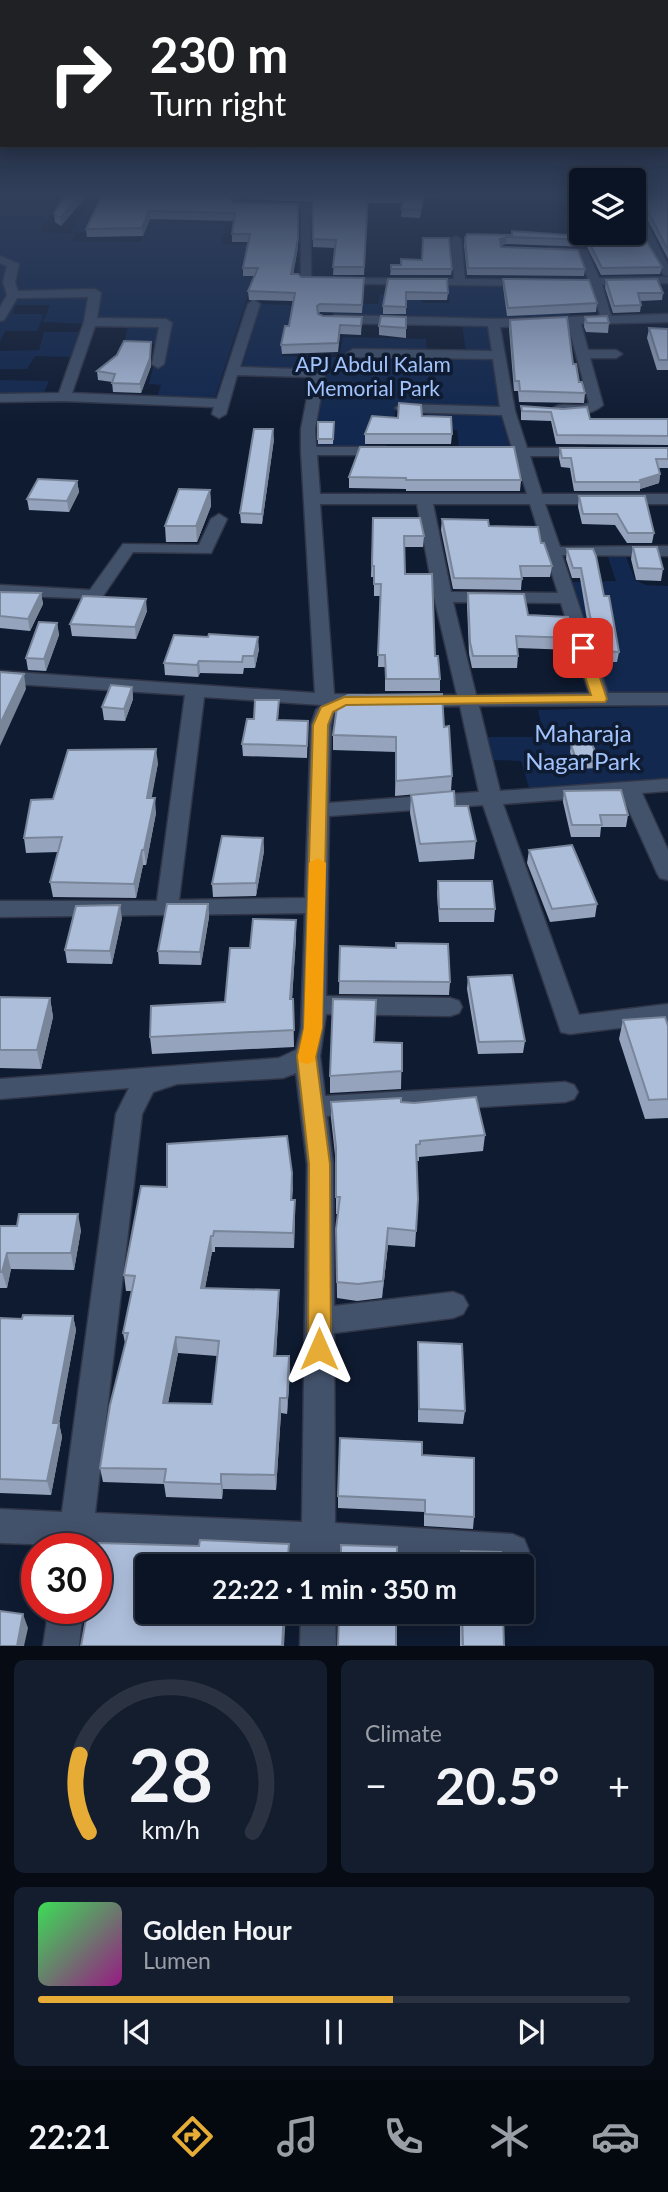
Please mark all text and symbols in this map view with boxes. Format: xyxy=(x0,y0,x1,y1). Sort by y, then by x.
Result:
text: 230 m xyxy=(150,25,288,83)
icon: right xyxy=(35,28,126,119)
text: Turn right xyxy=(150,84,286,123)
map controls xyxy=(569,168,646,245)
button: layers xyxy=(569,168,646,245)
park label: APJ Abdul Kalam Memorial Park xyxy=(295,351,451,400)
pin xyxy=(553,618,613,678)
icon: arrive xyxy=(564,629,602,667)
park label: Maharaja Nagar Park xyxy=(525,718,642,775)
position arrow xyxy=(282,1312,356,1386)
speed limit sign: 30 xyxy=(21,1533,112,1624)
text: 22:22 · 1 min · 350 m xyxy=(212,1573,457,1605)
text: Climate xyxy=(365,1719,442,1747)
text: 28 xyxy=(128,1731,213,1819)
text: 20.5° xyxy=(435,1754,560,1816)
text: − xyxy=(365,1762,387,1808)
text: + xyxy=(608,1762,630,1808)
text: km/h xyxy=(141,1814,200,1844)
text: Golden Hour xyxy=(143,1914,292,1946)
text: Lumen xyxy=(143,1946,211,1974)
icon: previous xyxy=(118,2013,156,2051)
icon: pause xyxy=(315,2013,353,2051)
icon: next xyxy=(512,2013,550,2051)
icon: directions xyxy=(168,2112,217,2161)
icon: music xyxy=(273,2112,322,2161)
icon: phone xyxy=(379,2112,428,2161)
icon: climate xyxy=(485,2112,534,2161)
icon: car xyxy=(591,2112,640,2161)
text: 22:21 xyxy=(28,2117,111,2156)

